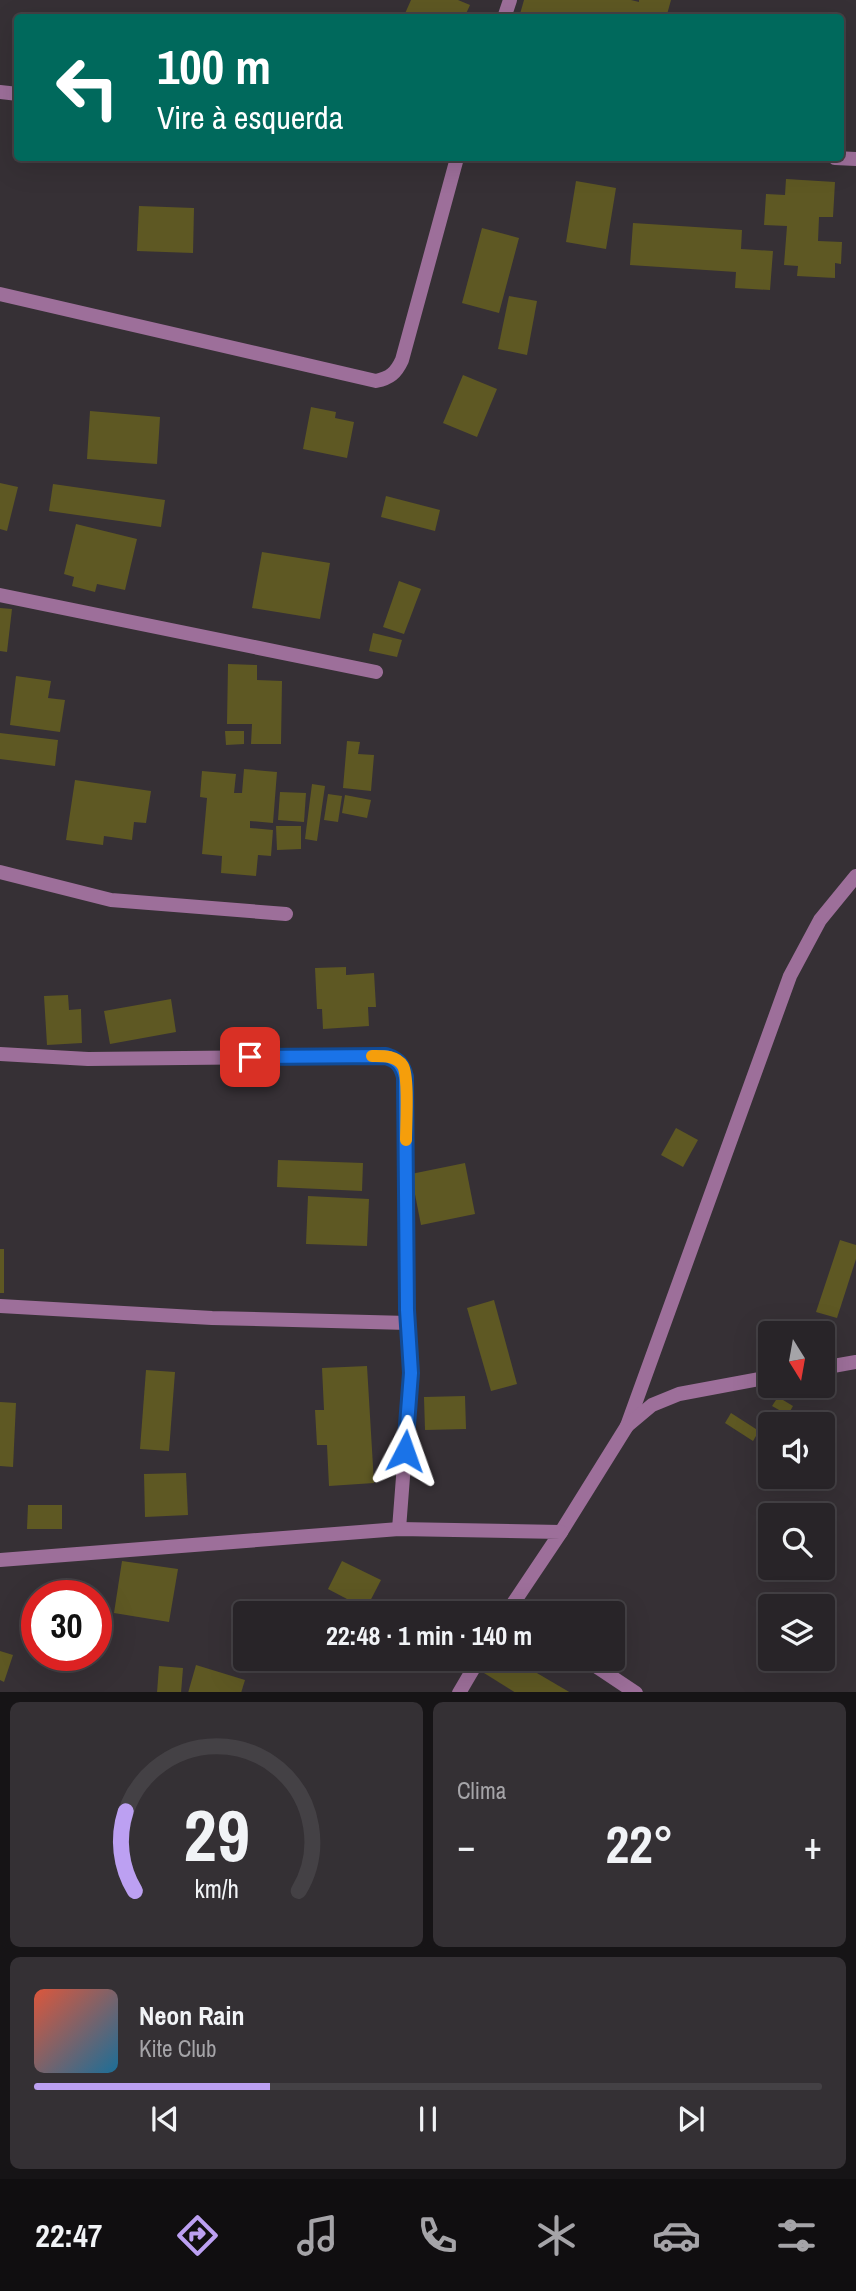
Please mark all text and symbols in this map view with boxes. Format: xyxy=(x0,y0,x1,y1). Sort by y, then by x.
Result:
text: 100 m xyxy=(157,33,271,99)
icon: left xyxy=(42,42,133,133)
text: Vire à esquerda xyxy=(157,96,343,139)
pin xyxy=(220,1027,280,1087)
icon: arrive xyxy=(231,1038,269,1076)
north arrow xyxy=(758,1321,835,1398)
map controls xyxy=(758,1321,835,1671)
button: sound xyxy=(758,1412,835,1489)
position arrow xyxy=(368,1414,442,1488)
button: search xyxy=(758,1503,835,1580)
speed limit sign: 30 xyxy=(21,1580,112,1671)
button: layers xyxy=(758,1594,835,1671)
text: 22:48 · 1 min · 140 m xyxy=(326,1618,532,1653)
text: Clima xyxy=(457,1775,506,1806)
text: 29 xyxy=(183,1786,250,1884)
text: 22° xyxy=(605,1809,674,1879)
text: − xyxy=(457,1820,475,1871)
text: + xyxy=(804,1820,822,1871)
text: km/h xyxy=(194,1871,239,1905)
text: Neon Rain xyxy=(139,1998,244,2033)
text: Kite Club xyxy=(139,2033,217,2064)
icon: previous xyxy=(146,2100,184,2138)
icon: pause xyxy=(409,2100,447,2138)
icon: next xyxy=(672,2100,710,2138)
icon: directions xyxy=(173,2211,222,2260)
icon: music xyxy=(293,2211,342,2260)
icon: phone xyxy=(413,2211,462,2260)
icon: climate xyxy=(532,2211,581,2260)
icon: car xyxy=(652,2211,701,2260)
icon: filters xyxy=(772,2211,821,2260)
text: 22:47 xyxy=(35,2214,102,2257)

